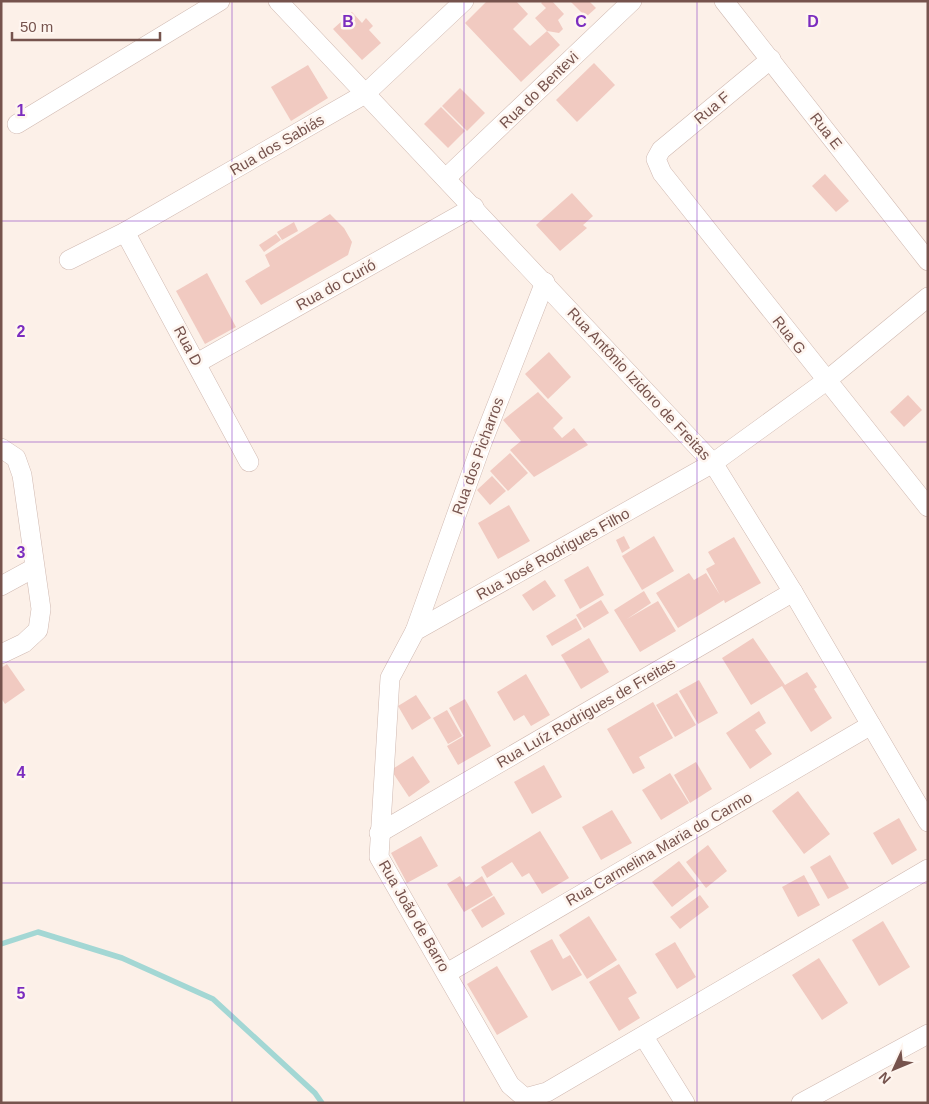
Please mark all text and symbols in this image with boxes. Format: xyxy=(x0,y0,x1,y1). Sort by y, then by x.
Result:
scale bar xyxy=(12,10,160,42)
text: B xyxy=(342,13,354,30)
text: C xyxy=(575,13,587,30)
text: D xyxy=(807,13,819,30)
text: 50 m xyxy=(20,18,53,35)
street label: Rua do Bentevi xyxy=(496,48,581,131)
street label: Rua F xyxy=(691,88,733,127)
text: 1 xyxy=(17,102,26,119)
street label: Rua E xyxy=(807,109,846,152)
street label: Rua dos Sabiás xyxy=(227,111,327,178)
street label: Rua do Curió xyxy=(293,256,379,313)
street label: Rua Antônio Izidoro de Freitas xyxy=(564,304,714,463)
street label: Rua G xyxy=(769,312,809,357)
text: 2 xyxy=(17,323,26,340)
street label: Rua D xyxy=(171,323,206,369)
street label: Rua dos Picharros xyxy=(448,395,507,517)
street label: Rua José Rodrigues Filho xyxy=(473,504,632,603)
text: 3 xyxy=(17,544,26,561)
street label: Rua Luíz Rodrigues de Freitas xyxy=(493,654,678,771)
text: 4 xyxy=(17,764,26,781)
street label: Rua Carmelina Maria do Carmo xyxy=(563,788,755,909)
street label: Rua João de Barro xyxy=(376,857,453,975)
text: 5 xyxy=(17,985,26,1002)
north arrow xyxy=(869,1044,919,1094)
text: N xyxy=(875,1069,894,1087)

